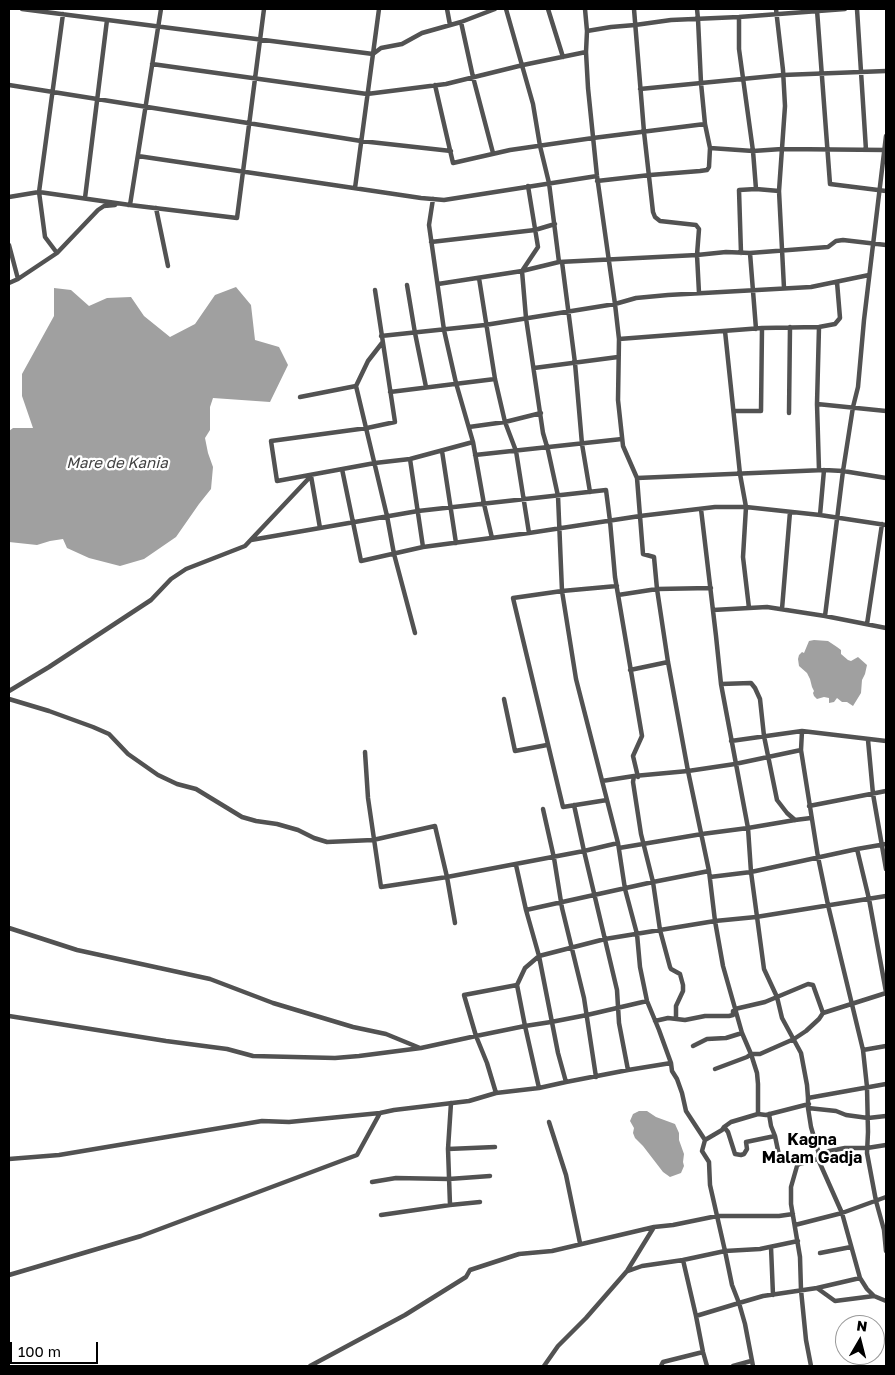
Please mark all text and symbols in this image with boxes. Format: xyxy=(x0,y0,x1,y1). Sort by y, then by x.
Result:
water label: Mare de Kania xyxy=(66,454,168,472)
district label: Kagna Malam Gadja xyxy=(762,1130,862,1168)
north arrow xyxy=(835,1315,885,1365)
text: N xyxy=(856,1316,868,1335)
scale bar xyxy=(12,1332,100,1364)
text: 100 m xyxy=(18,1342,61,1360)

